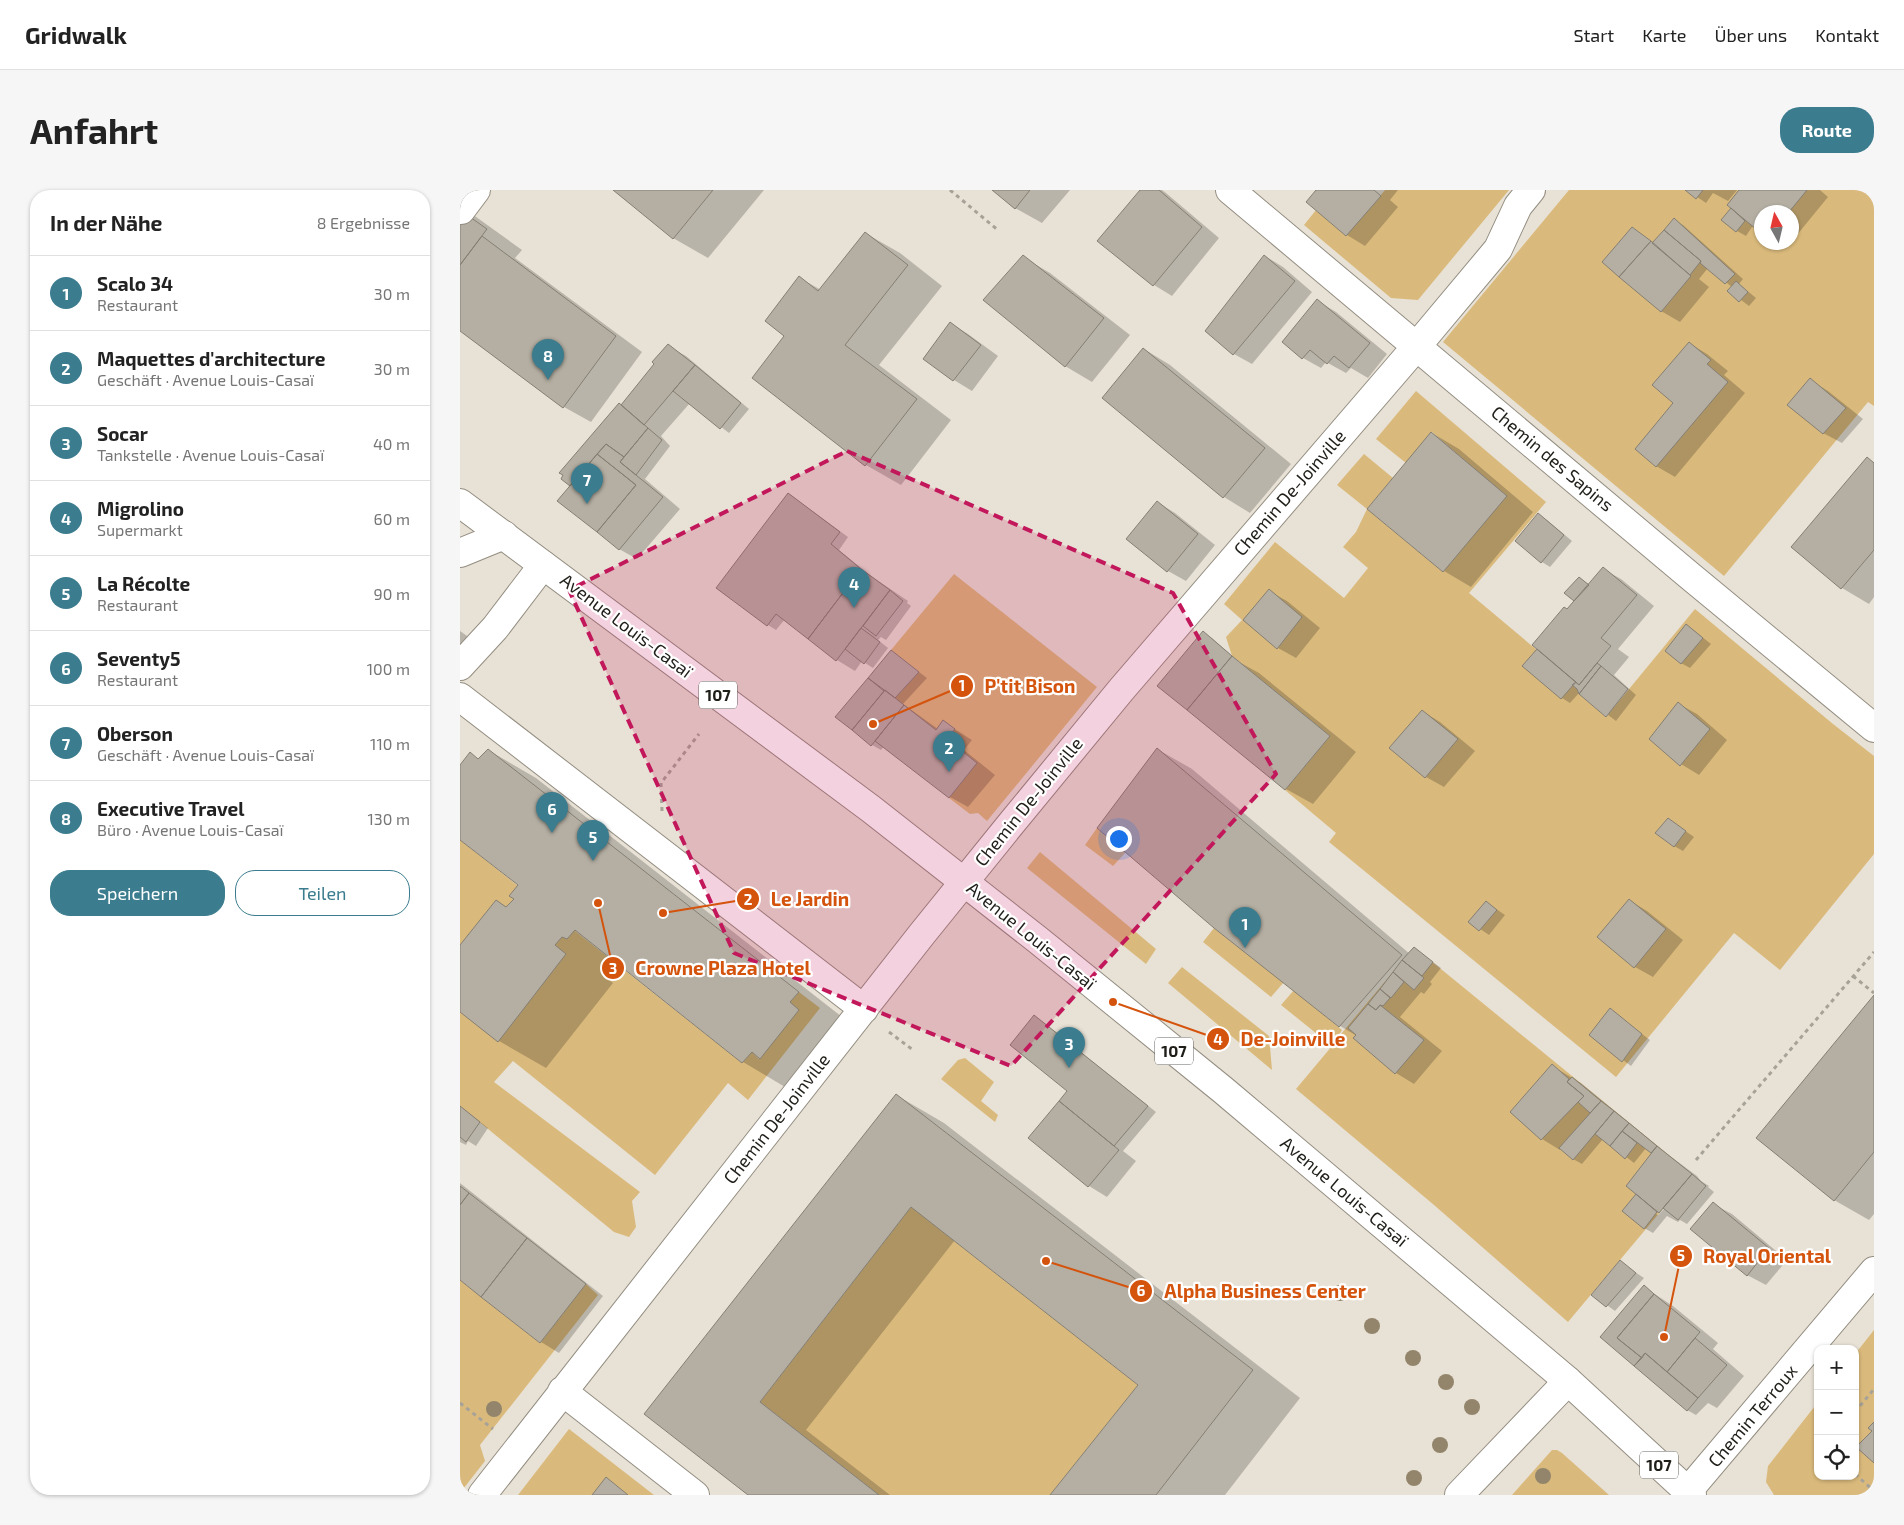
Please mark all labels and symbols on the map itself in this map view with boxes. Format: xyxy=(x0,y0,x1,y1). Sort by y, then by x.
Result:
north arrow xyxy=(1754,205,1799,250)
pin: 8 xyxy=(532,339,564,380)
street label: Chemin des Sapins xyxy=(1487,401,1618,516)
street label: Chemin De-Joinville xyxy=(1229,425,1350,560)
pin: 7 xyxy=(571,463,603,504)
pin: 4 xyxy=(838,567,870,608)
street label: Avenue Louis-Casaï xyxy=(556,568,697,682)
callout: P'tit Bison xyxy=(949,669,1085,703)
text: P'tit Bison xyxy=(985,674,1075,697)
text: 1 xyxy=(959,676,965,694)
road number: 107 xyxy=(699,682,737,708)
pin: 2 xyxy=(933,731,965,772)
street label: Chemin De-Joinville xyxy=(969,732,1087,870)
pin: 6 xyxy=(536,792,568,833)
pin: 5 xyxy=(577,820,609,861)
your location xyxy=(1106,826,1132,852)
street label: Avenue Louis-Casaï xyxy=(963,877,1101,994)
callout: Le Jardin xyxy=(736,882,860,916)
text: Le Jardin xyxy=(771,887,849,910)
text: 2 xyxy=(744,890,753,908)
pin: 1 xyxy=(1229,907,1261,948)
callout: Crowne Plaza Hotel xyxy=(600,951,821,985)
text: Crowne Plaza Hotel xyxy=(635,956,811,979)
text: 3 xyxy=(609,959,617,977)
callout: De-Joinville xyxy=(1206,1022,1356,1056)
pin: 3 xyxy=(1053,1027,1085,1068)
text: De-Joinville xyxy=(1240,1027,1346,1050)
text: 4 xyxy=(1213,1030,1223,1048)
road number: 107 xyxy=(1155,1038,1193,1064)
street label: Chemin De-Joinville xyxy=(718,1049,834,1188)
street label: Avenue Louis-Casaï xyxy=(1277,1132,1413,1251)
callout: Royal Oriental xyxy=(1668,1239,1842,1273)
text: Royal Oriental xyxy=(1703,1244,1832,1268)
text: 5 xyxy=(1677,1246,1685,1264)
callout: Alpha Business Center xyxy=(1129,1274,1375,1308)
text: Alpha Business Center xyxy=(1164,1279,1366,1302)
text: 6 xyxy=(1137,1281,1146,1299)
street label: Chemin Terroux xyxy=(1703,1359,1802,1471)
road number: 107 xyxy=(1640,1452,1678,1478)

